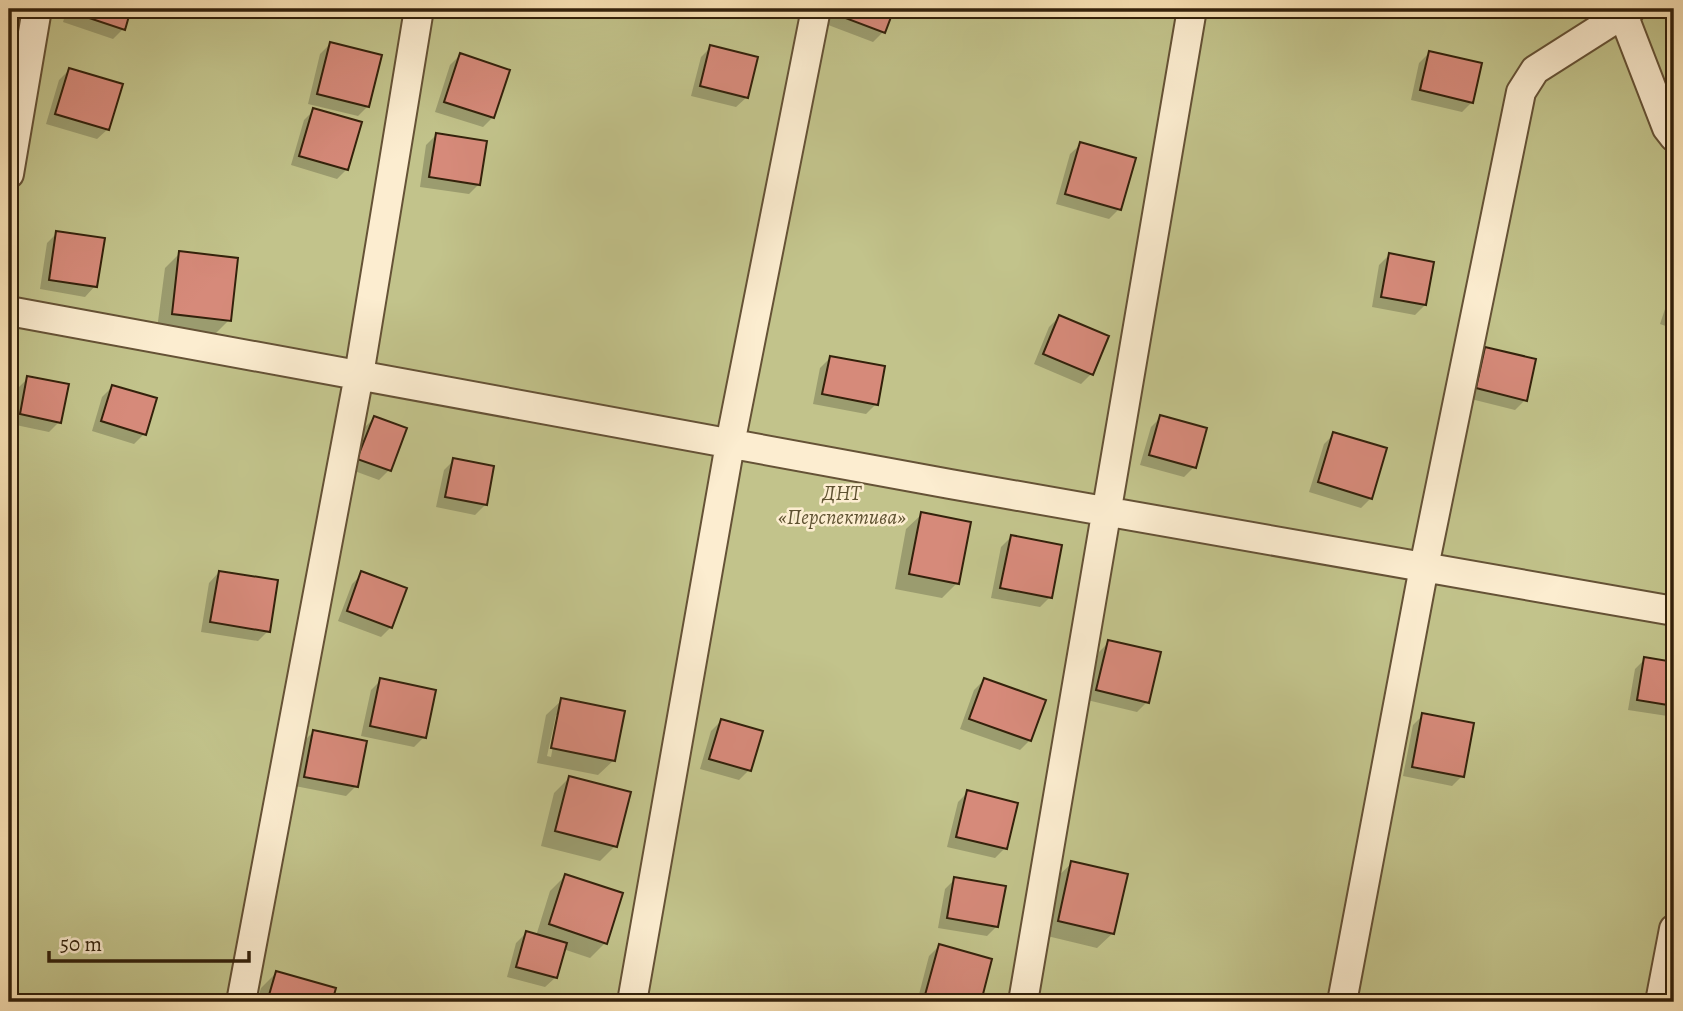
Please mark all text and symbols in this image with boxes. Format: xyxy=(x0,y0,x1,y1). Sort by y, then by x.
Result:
park label: ДНТ «Перспектива» xyxy=(778,479,906,531)
scale bar xyxy=(49,920,248,964)
text: 50 m xyxy=(60,930,102,958)

